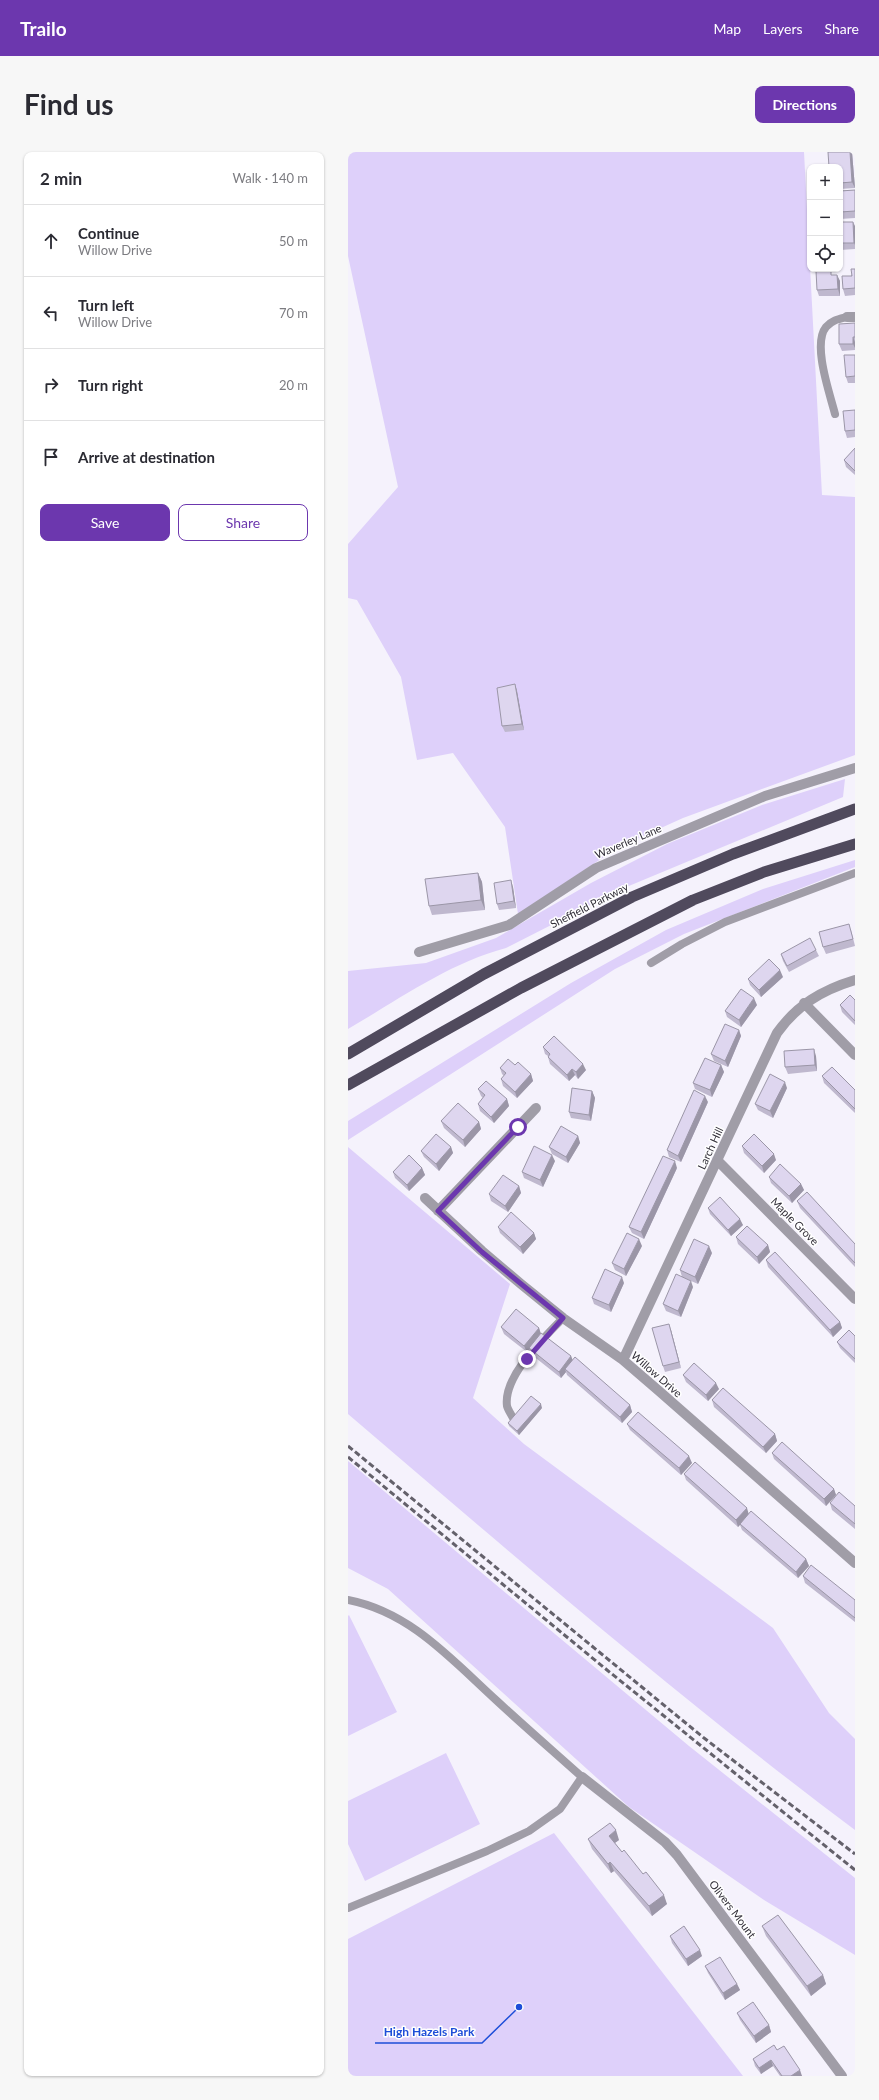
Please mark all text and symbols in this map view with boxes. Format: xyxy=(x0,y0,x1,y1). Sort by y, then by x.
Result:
text: Trailo xyxy=(20,17,67,40)
text: Map xyxy=(713,20,741,37)
text: Layers xyxy=(763,20,803,37)
text: Share xyxy=(825,20,859,37)
button: Directions xyxy=(755,86,855,123)
text: Find us xyxy=(24,87,114,121)
map controls xyxy=(807,164,843,272)
button: + xyxy=(807,164,843,200)
text: 2 min xyxy=(40,168,82,189)
text: Walk · 140 m xyxy=(232,170,308,186)
button: − xyxy=(807,200,843,236)
text: Continue xyxy=(78,224,139,242)
icon: ahead xyxy=(40,230,62,252)
text: 50 m xyxy=(279,233,308,249)
button: locate xyxy=(807,236,843,272)
text: Willow Drive xyxy=(78,242,152,258)
text: Turn left xyxy=(78,296,134,314)
icon: left xyxy=(40,302,62,324)
text: 70 m xyxy=(279,305,308,321)
text: Willow Drive xyxy=(78,314,152,330)
icon: right xyxy=(40,374,62,396)
text: Turn right xyxy=(78,376,143,394)
text: 20 m xyxy=(279,377,308,393)
icon: arrive xyxy=(40,446,62,468)
text: Arrive at destination xyxy=(78,448,215,466)
button: Save xyxy=(40,504,170,541)
button: Share xyxy=(178,504,308,541)
street label: Waverley Lane xyxy=(593,821,663,861)
street label: Sheffield Parkway xyxy=(548,880,631,930)
route start xyxy=(509,1118,527,1136)
street label: Larch Hill xyxy=(695,1125,725,1171)
street label: Maple Grove xyxy=(768,1194,822,1248)
street label: Willow Drive xyxy=(629,1348,685,1400)
route end xyxy=(518,1350,536,1368)
street label: Olivers Mount xyxy=(707,1877,759,1941)
callout: High Hazels Park xyxy=(375,2019,482,2043)
text: High Hazels Park xyxy=(384,2024,475,2039)

